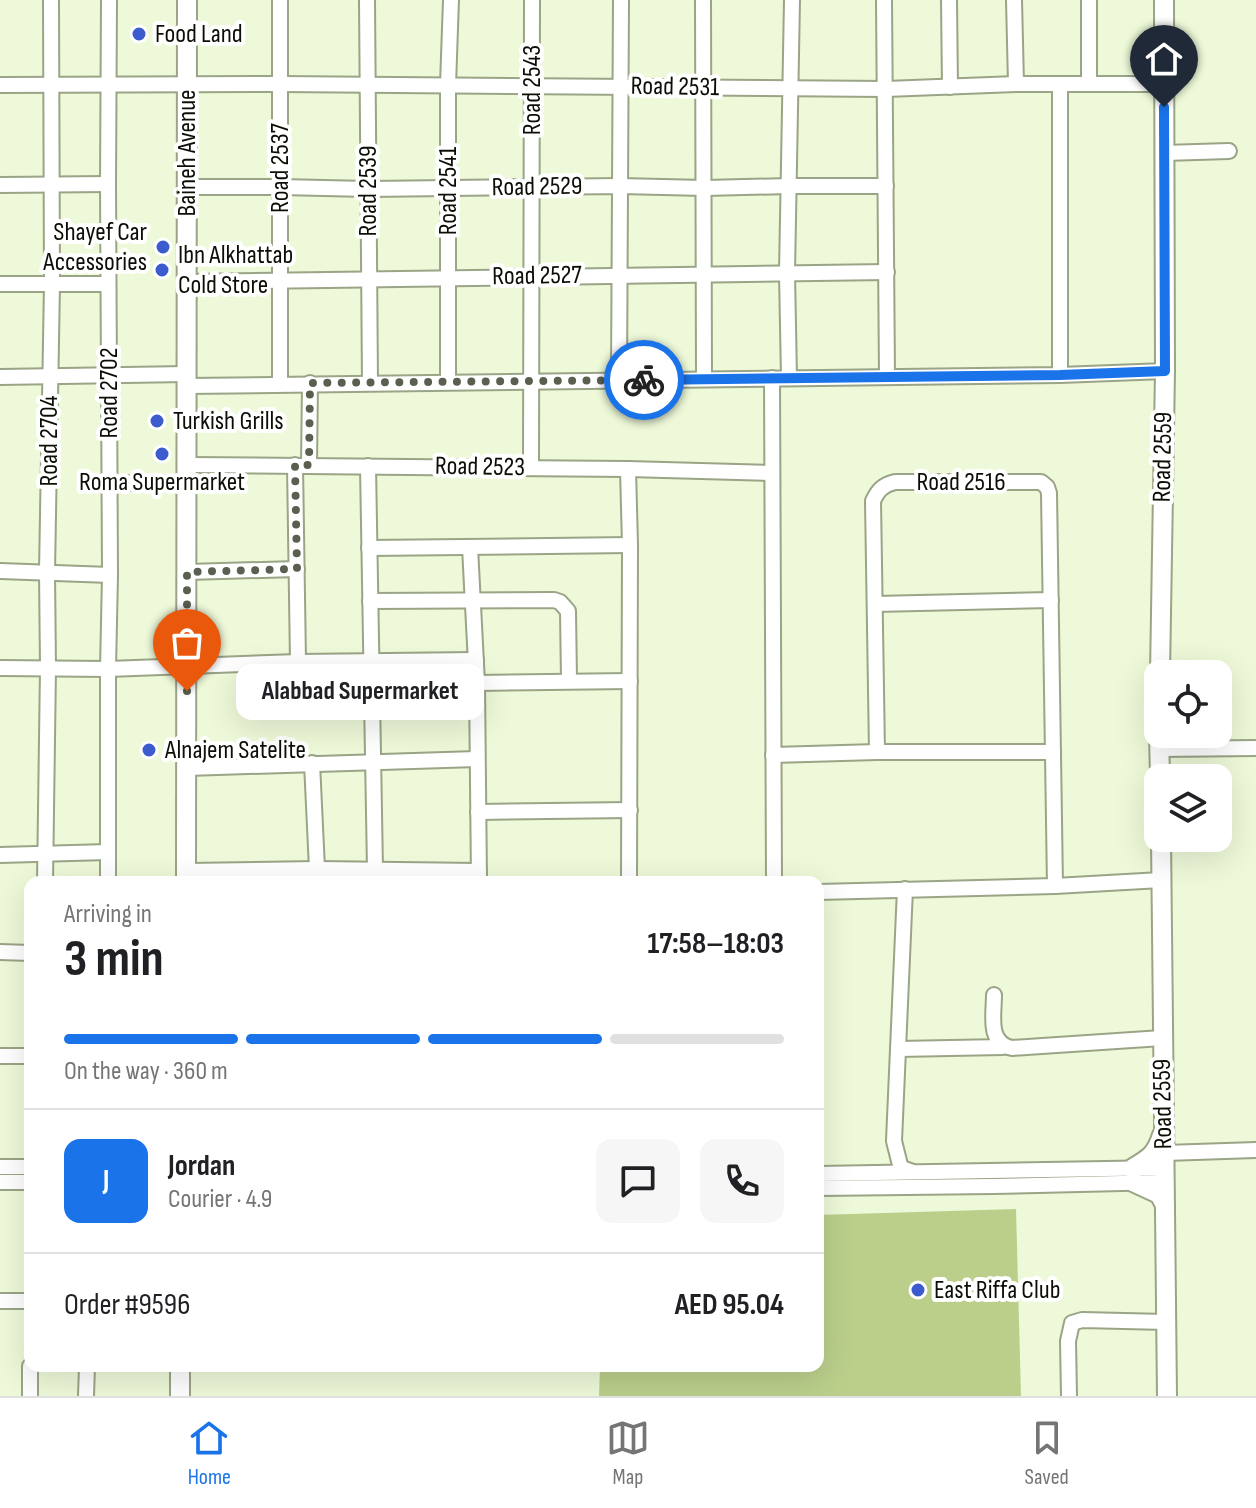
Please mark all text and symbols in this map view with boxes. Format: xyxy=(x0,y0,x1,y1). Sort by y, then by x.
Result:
place label: Food Land xyxy=(155,19,243,50)
marker: Food Land xyxy=(130,25,148,43)
pin xyxy=(1130,25,1198,107)
icon: home xyxy=(1142,37,1186,81)
street label: Road 2543 xyxy=(517,45,548,135)
street label: Road 2531 xyxy=(630,71,720,103)
street label: Baineh Avenue xyxy=(172,90,203,216)
street label: Road 2537 xyxy=(265,122,296,213)
street label: Road 2539 xyxy=(353,145,384,237)
street label: Road 2541 xyxy=(433,147,464,235)
street label: Road 2529 xyxy=(491,171,583,203)
place label: Shayef Car Accessories xyxy=(42,217,148,278)
marker: Shayef Car Accessories xyxy=(154,238,172,256)
place label: Ibn Alkhattab Cold Store xyxy=(178,240,293,301)
street label: Road 2527 xyxy=(492,260,583,292)
marker: Ibn Alkhattab Cold Store xyxy=(153,261,171,279)
courier xyxy=(604,340,684,420)
street label: Road 2702 xyxy=(94,348,125,438)
icon: bike xyxy=(622,358,666,402)
street label: Road 2704 xyxy=(34,395,65,486)
place label: Turkish Grills xyxy=(173,406,284,437)
street label: Road 2559 xyxy=(1147,411,1179,503)
marker: Turkish Grills xyxy=(148,412,166,430)
marker: Roma Supermarket xyxy=(153,445,171,463)
street label: Road 2523 xyxy=(435,451,525,483)
place label: Roma Supermarket xyxy=(79,467,245,498)
street label: Road 2516 xyxy=(916,467,1006,498)
pin xyxy=(153,609,221,691)
icon: bag xyxy=(165,621,209,665)
map controls xyxy=(1144,660,1232,852)
button: locate xyxy=(1144,660,1232,748)
callout: Alabbad Supermarket xyxy=(235,663,483,719)
text: Alabbad Supermarket xyxy=(262,676,458,707)
place label: Alnajem Satelite xyxy=(164,735,306,766)
marker: Alnajem Satelite xyxy=(140,741,158,759)
button: layers xyxy=(1144,764,1232,852)
text: Arriving in xyxy=(64,899,152,930)
text: 17:58–18:03 xyxy=(648,926,784,962)
text: 3 min xyxy=(64,928,164,991)
text: On the way · 360 m xyxy=(64,1056,228,1087)
street label: Road 2559 xyxy=(1147,1058,1179,1150)
button: chat xyxy=(596,1139,680,1223)
button: phone xyxy=(700,1139,784,1223)
text: Jordan xyxy=(168,1148,235,1184)
text: J xyxy=(103,1163,109,1199)
text: Courier · 4.9 xyxy=(168,1184,272,1215)
place label: East Riffa Club xyxy=(934,1275,1060,1306)
marker: East Riffa Club xyxy=(909,1281,927,1299)
text: Order #9596 xyxy=(64,1287,190,1323)
text: AED 95.04 xyxy=(675,1287,784,1323)
tab: Home xyxy=(187,1416,231,1491)
tab: Map xyxy=(606,1416,650,1491)
tab: Saved xyxy=(1025,1416,1069,1491)

